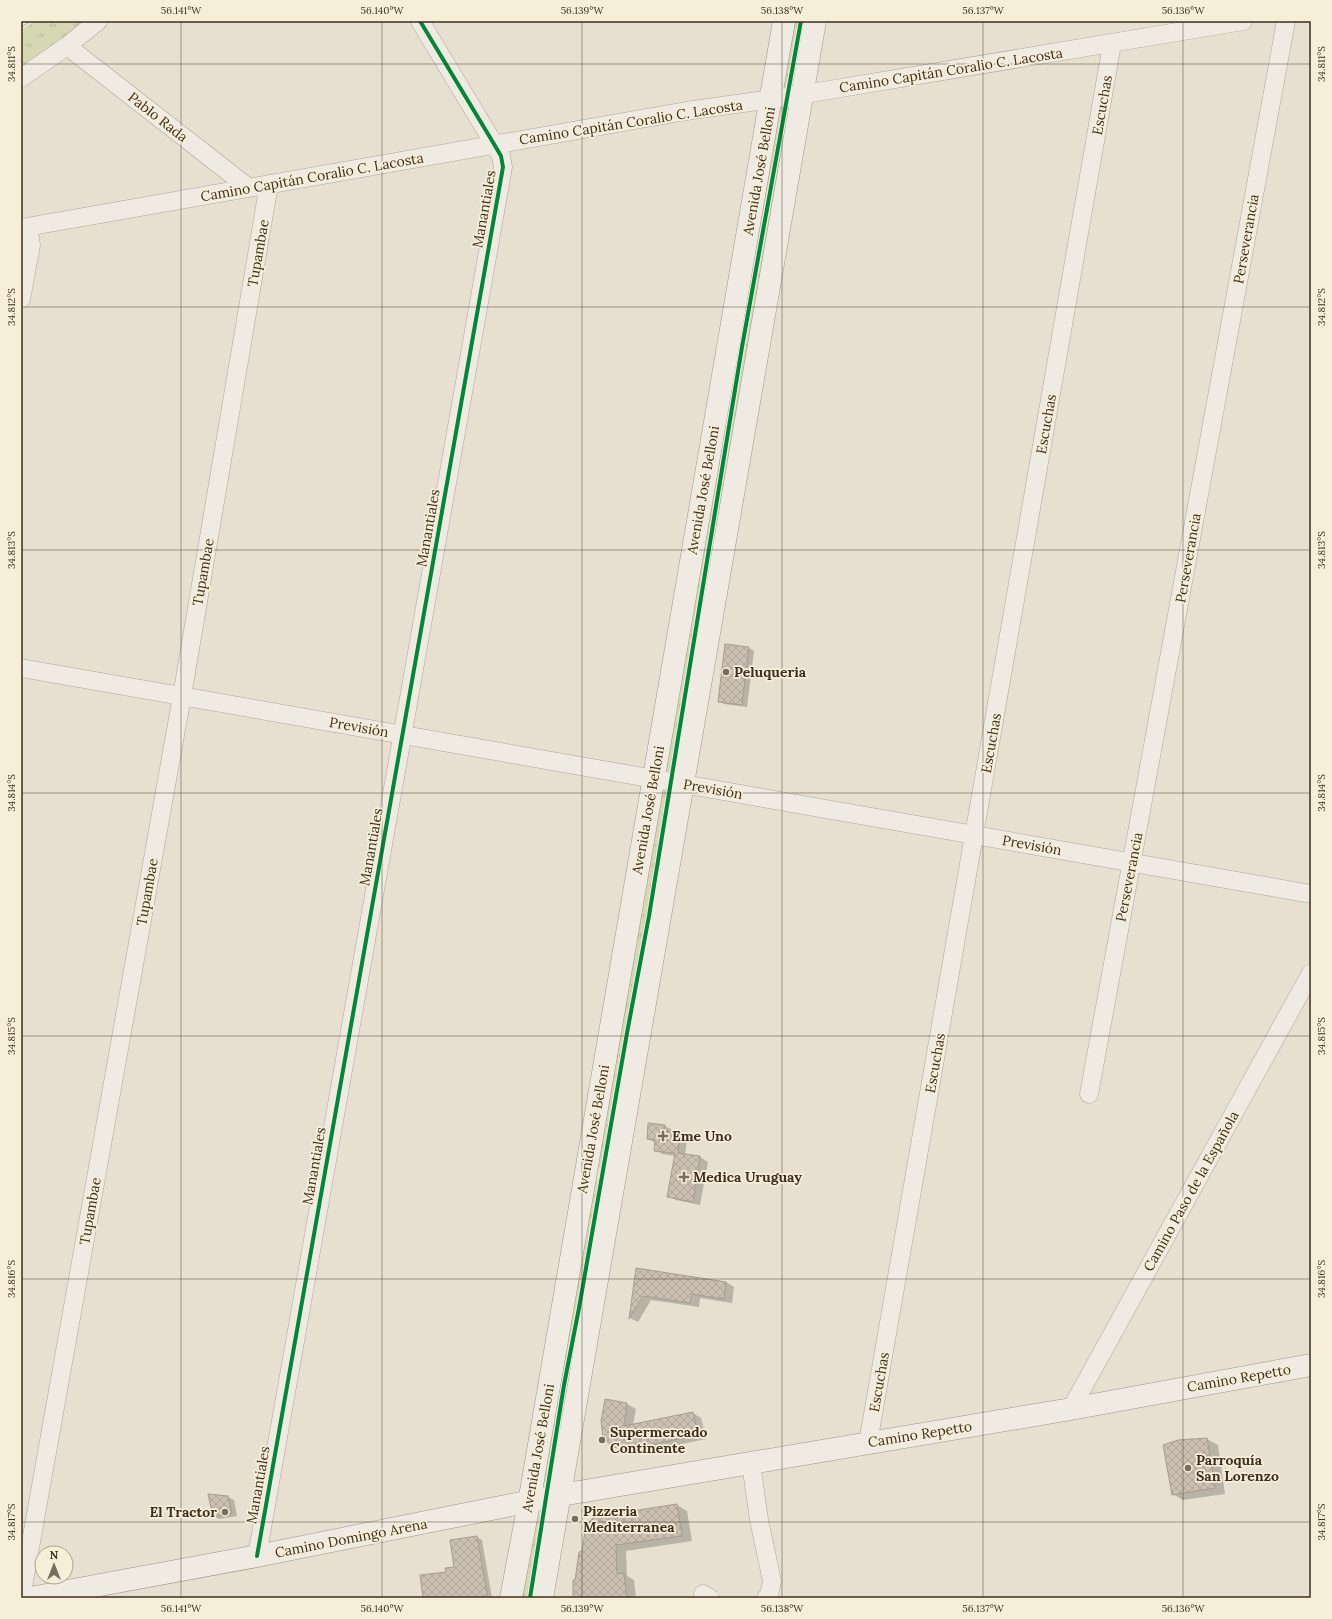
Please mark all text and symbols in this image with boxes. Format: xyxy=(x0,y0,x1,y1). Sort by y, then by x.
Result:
text: 56.141°W xyxy=(161,4,202,17)
text: 56.140°W xyxy=(361,4,405,17)
text: 56.139°W xyxy=(561,4,604,17)
text: 56.138°W xyxy=(761,4,804,17)
text: 56.137°W xyxy=(962,4,1005,17)
text: 56.136°W xyxy=(1162,4,1205,17)
street label: Camino Capitán Coralio C. Lacosta xyxy=(838,43,1064,97)
text: 34.811°S xyxy=(5,46,18,82)
text: 34.811°S xyxy=(1315,46,1328,82)
street label: Escuchas xyxy=(1088,74,1116,136)
street label: Pablo Rada xyxy=(124,88,192,146)
street label: Camino Capitán Coralio C. Lacosta xyxy=(518,95,744,149)
street label: Avenida José Belloni xyxy=(739,105,779,238)
street label: Camino Capitán Coralio C. Lacosta xyxy=(199,148,425,206)
street label: Manantiales xyxy=(468,169,500,249)
street label: Perseverancia xyxy=(1229,193,1263,285)
street label: Tupambae xyxy=(243,217,273,288)
text: 34.812°S xyxy=(5,288,18,326)
text: 34.812°S xyxy=(1315,288,1328,326)
street label: Escuchas xyxy=(1032,393,1060,455)
street label: Avenida José Belloni xyxy=(683,424,723,557)
street label: Manantiales xyxy=(412,488,444,568)
street label: Perseverancia xyxy=(1171,512,1205,604)
text: 34.813°S xyxy=(5,531,18,569)
text: 34.813°S xyxy=(1315,531,1328,569)
street label: Tupambae xyxy=(188,536,218,607)
place label: Peluqueria xyxy=(734,663,807,681)
marker: Peluqueria xyxy=(721,667,731,677)
street label: Escuchas xyxy=(977,712,1005,774)
street label: Previsión xyxy=(328,713,391,741)
street label: Avenida José Belloni xyxy=(628,744,668,877)
text: 34.814°S xyxy=(5,774,18,812)
text: 34.814°S xyxy=(1315,774,1328,812)
street label: Previsión xyxy=(682,775,745,803)
street label: Manantiales xyxy=(355,807,387,887)
street label: Previsión xyxy=(1001,831,1064,859)
street label: Perseverancia xyxy=(1111,831,1147,923)
street label: Tupambae xyxy=(132,856,162,927)
text: 34.815°S xyxy=(5,1017,18,1055)
text: 34.815°S xyxy=(1315,1017,1328,1055)
street label: Escuchas xyxy=(921,1032,949,1094)
street label: Avenida José Belloni xyxy=(573,1063,613,1196)
street label: Camino Paso de la Española xyxy=(1139,1108,1243,1274)
street label: Manantiales xyxy=(298,1126,330,1206)
place label: Eme Uno xyxy=(672,1127,732,1145)
marker: Eme Uno xyxy=(657,1130,669,1142)
place label: Medica Uruguay xyxy=(693,1168,802,1186)
marker: Medica Uruguay xyxy=(678,1171,690,1183)
street label: Tupambae xyxy=(75,1175,105,1246)
text: 34.816°S xyxy=(5,1260,18,1298)
text: 34.816°S xyxy=(1315,1260,1328,1298)
street label: Escuchas xyxy=(865,1351,893,1413)
street label: Camino Repetto xyxy=(1186,1360,1292,1396)
street label: Avenida José Belloni xyxy=(518,1382,558,1515)
street label: Camino Repetto xyxy=(867,1417,973,1451)
place label: Supermercado Continente xyxy=(610,1423,708,1457)
marker: Supermercado Continente xyxy=(597,1435,607,1445)
street label: Manantiales xyxy=(242,1445,274,1525)
place label: Parroquía San Lorenzo xyxy=(1196,1451,1279,1485)
marker: Parroquía San Lorenzo xyxy=(1183,1463,1193,1473)
place label: Pizzeria Mediterranea xyxy=(583,1502,675,1536)
text: 34.817°S xyxy=(5,1503,18,1541)
place label: El Tractor xyxy=(150,1503,217,1521)
text: 34.817°S xyxy=(1315,1503,1328,1541)
marker: El Tractor xyxy=(220,1507,230,1517)
street label: Camino Domingo Arena xyxy=(273,1514,429,1562)
marker: Pizzeria Mediterranea xyxy=(570,1514,580,1524)
north arrow xyxy=(34,1545,74,1585)
text: N xyxy=(50,1548,59,1562)
text: 56.141°W xyxy=(161,1602,202,1615)
text: 56.140°W xyxy=(361,1602,405,1615)
text: 56.139°W xyxy=(561,1602,604,1615)
text: 56.138°W xyxy=(761,1602,804,1615)
text: 56.137°W xyxy=(962,1602,1005,1615)
text: 56.136°W xyxy=(1162,1602,1205,1615)

